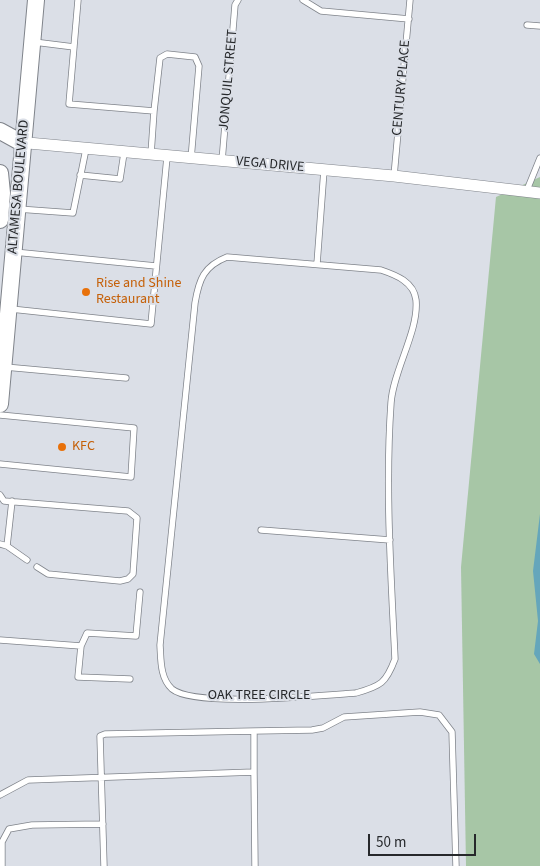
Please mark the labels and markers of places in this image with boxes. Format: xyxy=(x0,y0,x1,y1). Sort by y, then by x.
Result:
place label: Rise and Shine Restaurant xyxy=(96,276,181,308)
marker: Rise and Shine Restaurant xyxy=(80,286,92,298)
place label: KFC xyxy=(72,439,95,455)
marker: KFC xyxy=(56,441,68,453)

